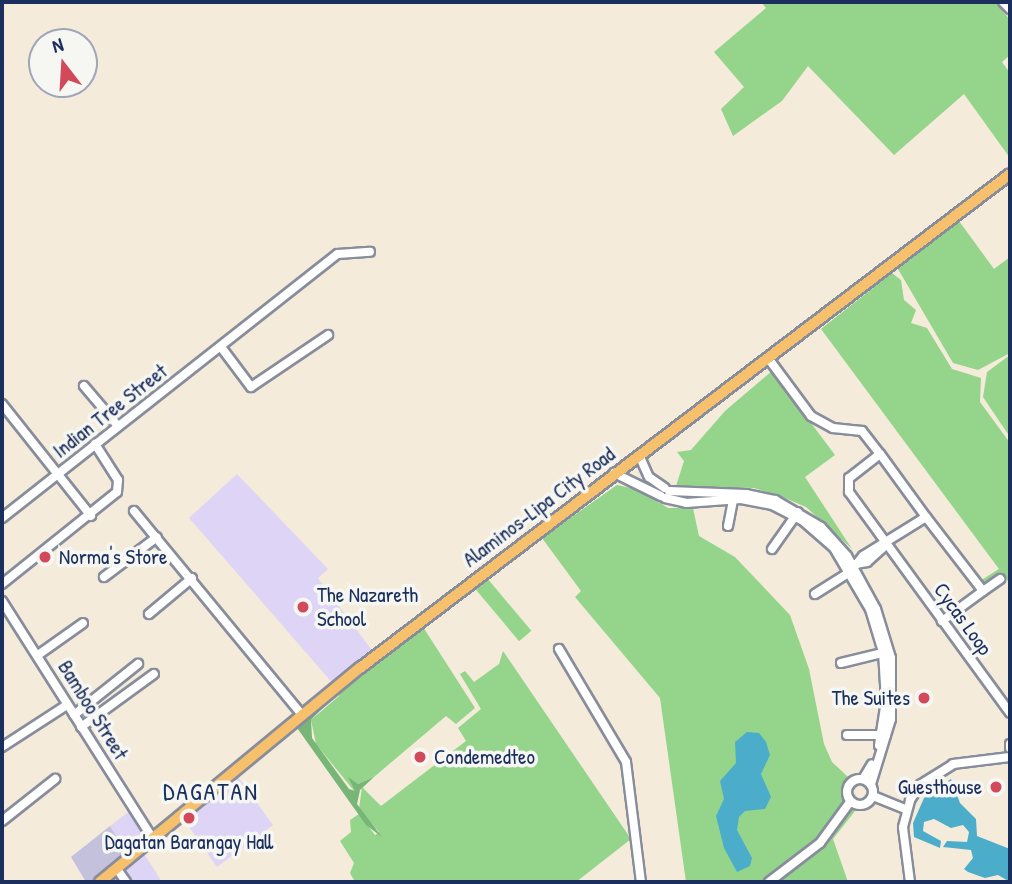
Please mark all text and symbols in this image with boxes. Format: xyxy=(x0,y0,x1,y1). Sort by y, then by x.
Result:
north arrow xyxy=(28,28,98,98)
text: N xyxy=(49,31,66,59)
street label: Indian Tree Street xyxy=(48,359,172,463)
street label: Alaminos-Lipa City Road xyxy=(458,442,620,572)
place label: Norma's Store xyxy=(59,544,167,570)
marker: Norma's Store xyxy=(37,549,53,565)
street label: Cycas Loop xyxy=(928,578,998,660)
place label: The Nazareth School xyxy=(317,582,418,632)
marker: The Nazareth School xyxy=(295,599,311,615)
street label: Bamboo Street xyxy=(53,656,133,764)
place label: The Suites xyxy=(832,685,910,711)
marker: The Suites xyxy=(916,690,932,706)
place label: Condemedteo xyxy=(434,744,535,770)
marker: Condemedteo xyxy=(412,749,428,765)
place label: Guesthouse xyxy=(898,774,982,800)
district label: DAGATAN xyxy=(164,778,258,806)
marker: Guesthouse xyxy=(988,779,1004,795)
marker: Dagatan Barangay Hall xyxy=(181,810,197,826)
place label: Dagatan Barangay Hall xyxy=(105,829,273,855)

